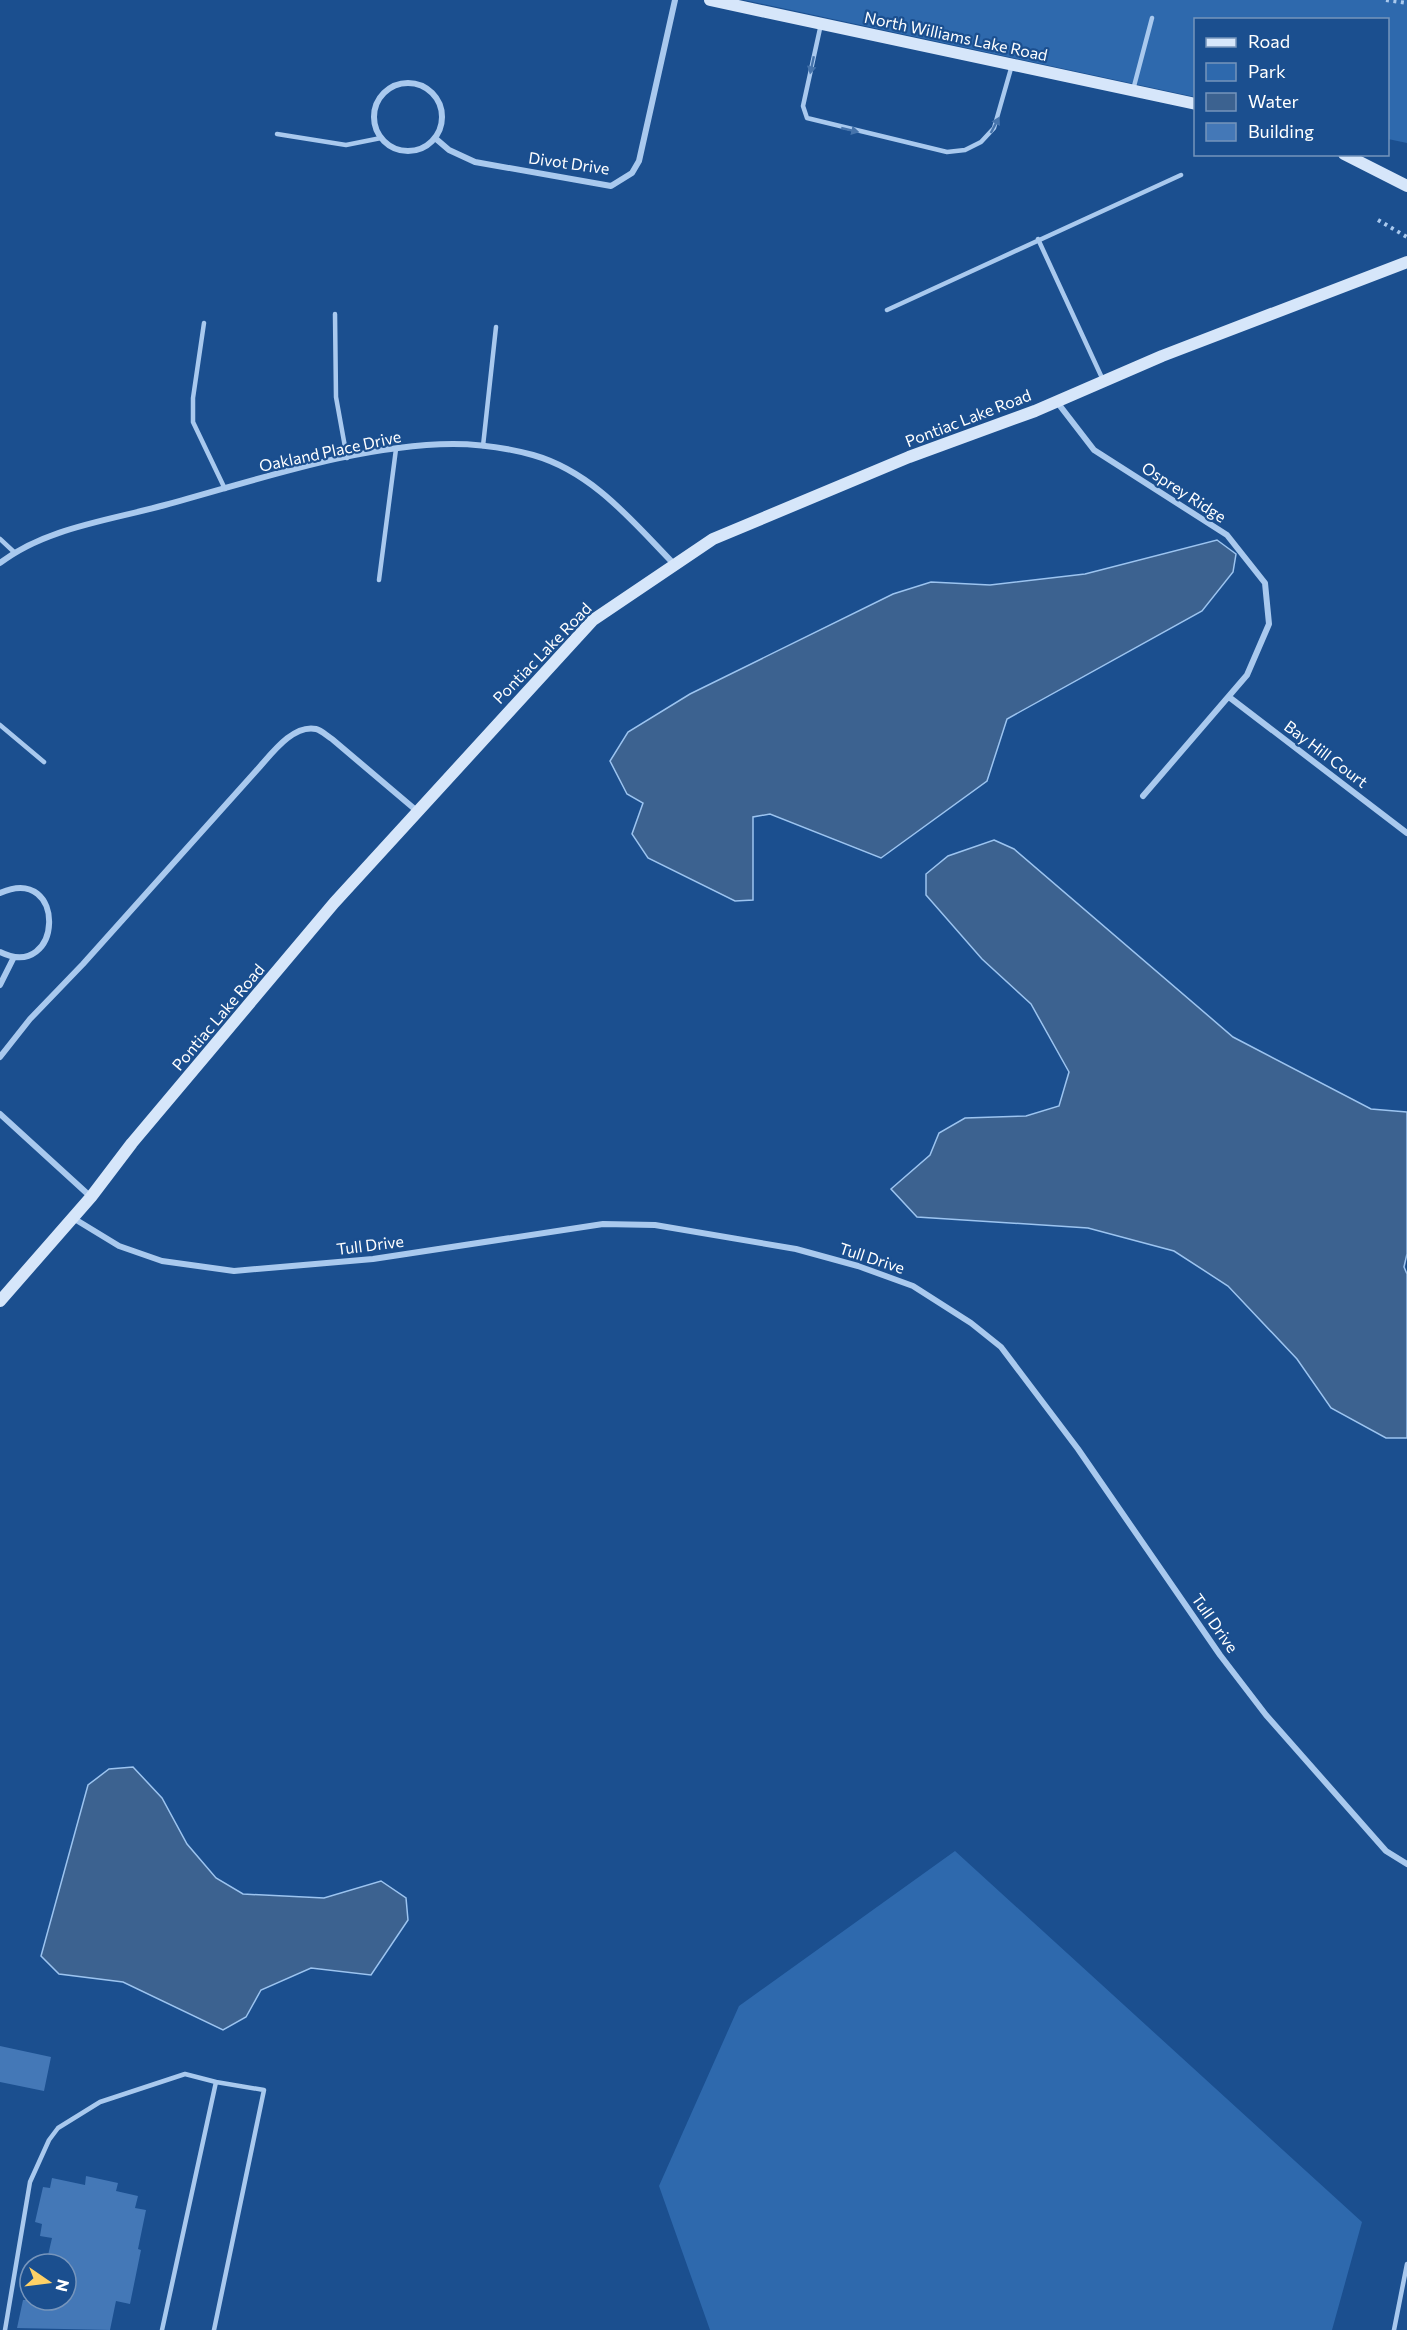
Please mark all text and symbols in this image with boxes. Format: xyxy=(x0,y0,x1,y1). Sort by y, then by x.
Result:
street label: North Williams Lake Road xyxy=(863,7,1049,64)
legend xyxy=(1194,18,1389,156)
text: Road xyxy=(1248,30,1290,52)
one-way arrow xyxy=(807,56,816,75)
text: Park xyxy=(1248,60,1286,82)
text: Water xyxy=(1248,90,1299,112)
one-way arrow xyxy=(990,116,1000,133)
text: Building xyxy=(1248,120,1314,142)
one-way arrow xyxy=(841,125,860,135)
street label: Divot Drive xyxy=(527,147,611,178)
street label: Pontiac Lake Road xyxy=(902,385,1033,450)
street label: Oakland Place Drive xyxy=(257,426,403,475)
street label: Osprey Ridge xyxy=(1139,457,1230,526)
street label: Pontiac Lake Road xyxy=(489,598,595,707)
street label: Bay Hill Court xyxy=(1281,716,1372,791)
street label: Pontiac Lake Road xyxy=(168,960,268,1074)
street label: Tull Drive xyxy=(335,1231,405,1258)
street label: Tull Drive xyxy=(837,1238,907,1277)
street label: Tull Drive xyxy=(1188,1590,1243,1656)
north arrow xyxy=(18,2252,78,2312)
text: N xyxy=(52,2278,74,2294)

